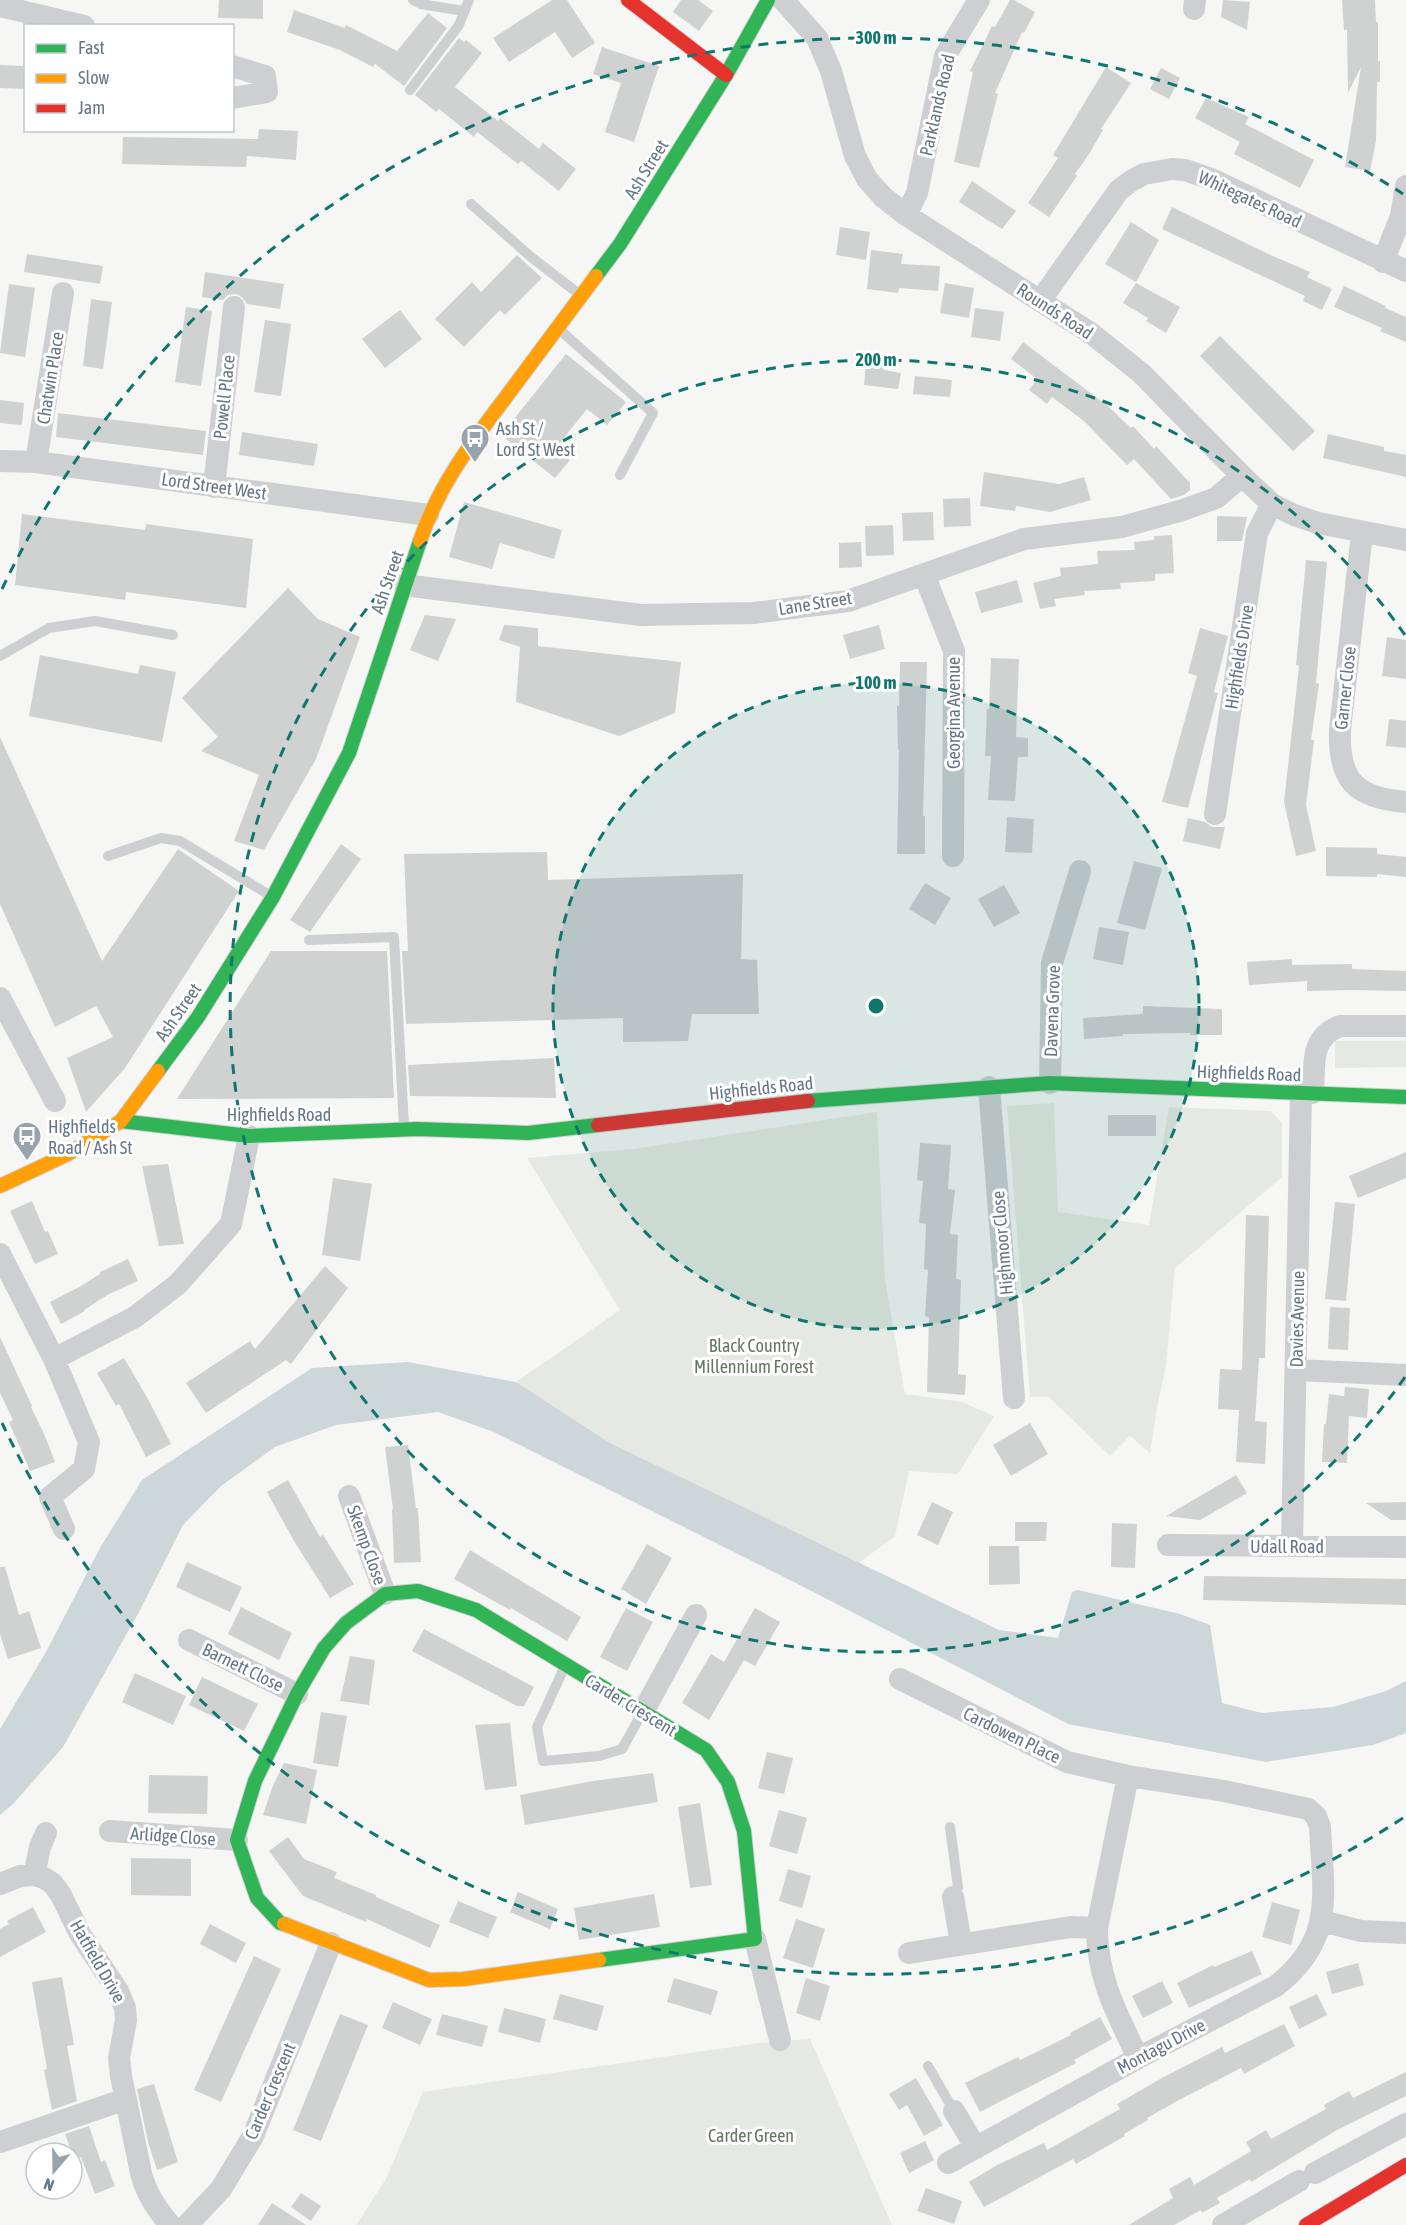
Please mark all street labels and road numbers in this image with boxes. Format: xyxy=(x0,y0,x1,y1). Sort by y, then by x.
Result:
street label: Parklands Road xyxy=(915,52,959,158)
street label: Ash Street xyxy=(620,136,672,202)
street label: Whitegates Road xyxy=(1195,166,1305,232)
street label: Rounds Road xyxy=(1013,279,1097,343)
street label: Chatwin Place xyxy=(32,330,68,426)
street label: Powell Place xyxy=(209,354,239,440)
street label: Lord Street West xyxy=(160,468,268,504)
street label: Ash Street xyxy=(366,547,408,617)
street label: Lane Street xyxy=(777,587,853,619)
street label: Highfields Drive xyxy=(1220,603,1258,711)
street label: Garner Close xyxy=(1330,645,1360,731)
street label: Georgina Avenue xyxy=(943,657,964,769)
street label: Davena Grove xyxy=(1040,965,1064,1057)
street label: Ash Street xyxy=(151,979,205,1045)
street label: Highfields Road xyxy=(1196,1061,1302,1085)
street label: Highfields Road xyxy=(708,1072,814,1104)
street label: Highfields Road xyxy=(227,1104,331,1125)
street label: Highmoor Close xyxy=(987,1190,1017,1296)
street label: Davies Avenue xyxy=(1286,1270,1308,1368)
street label: Skemp Close xyxy=(343,1502,391,1588)
street label: Udall Road xyxy=(1250,1536,1324,1557)
street label: Barnett Close xyxy=(199,1638,287,1696)
street label: Carder Crescent xyxy=(581,1669,681,1741)
street label: Cardowen Place xyxy=(960,1702,1064,1768)
street label: Arlidge Close xyxy=(130,1823,216,1849)
street label: Hatfield Drive xyxy=(66,1916,130,2006)
street label: Montagu Drive xyxy=(1113,2014,1209,2078)
street label: Carder Crescent xyxy=(240,2040,300,2142)

